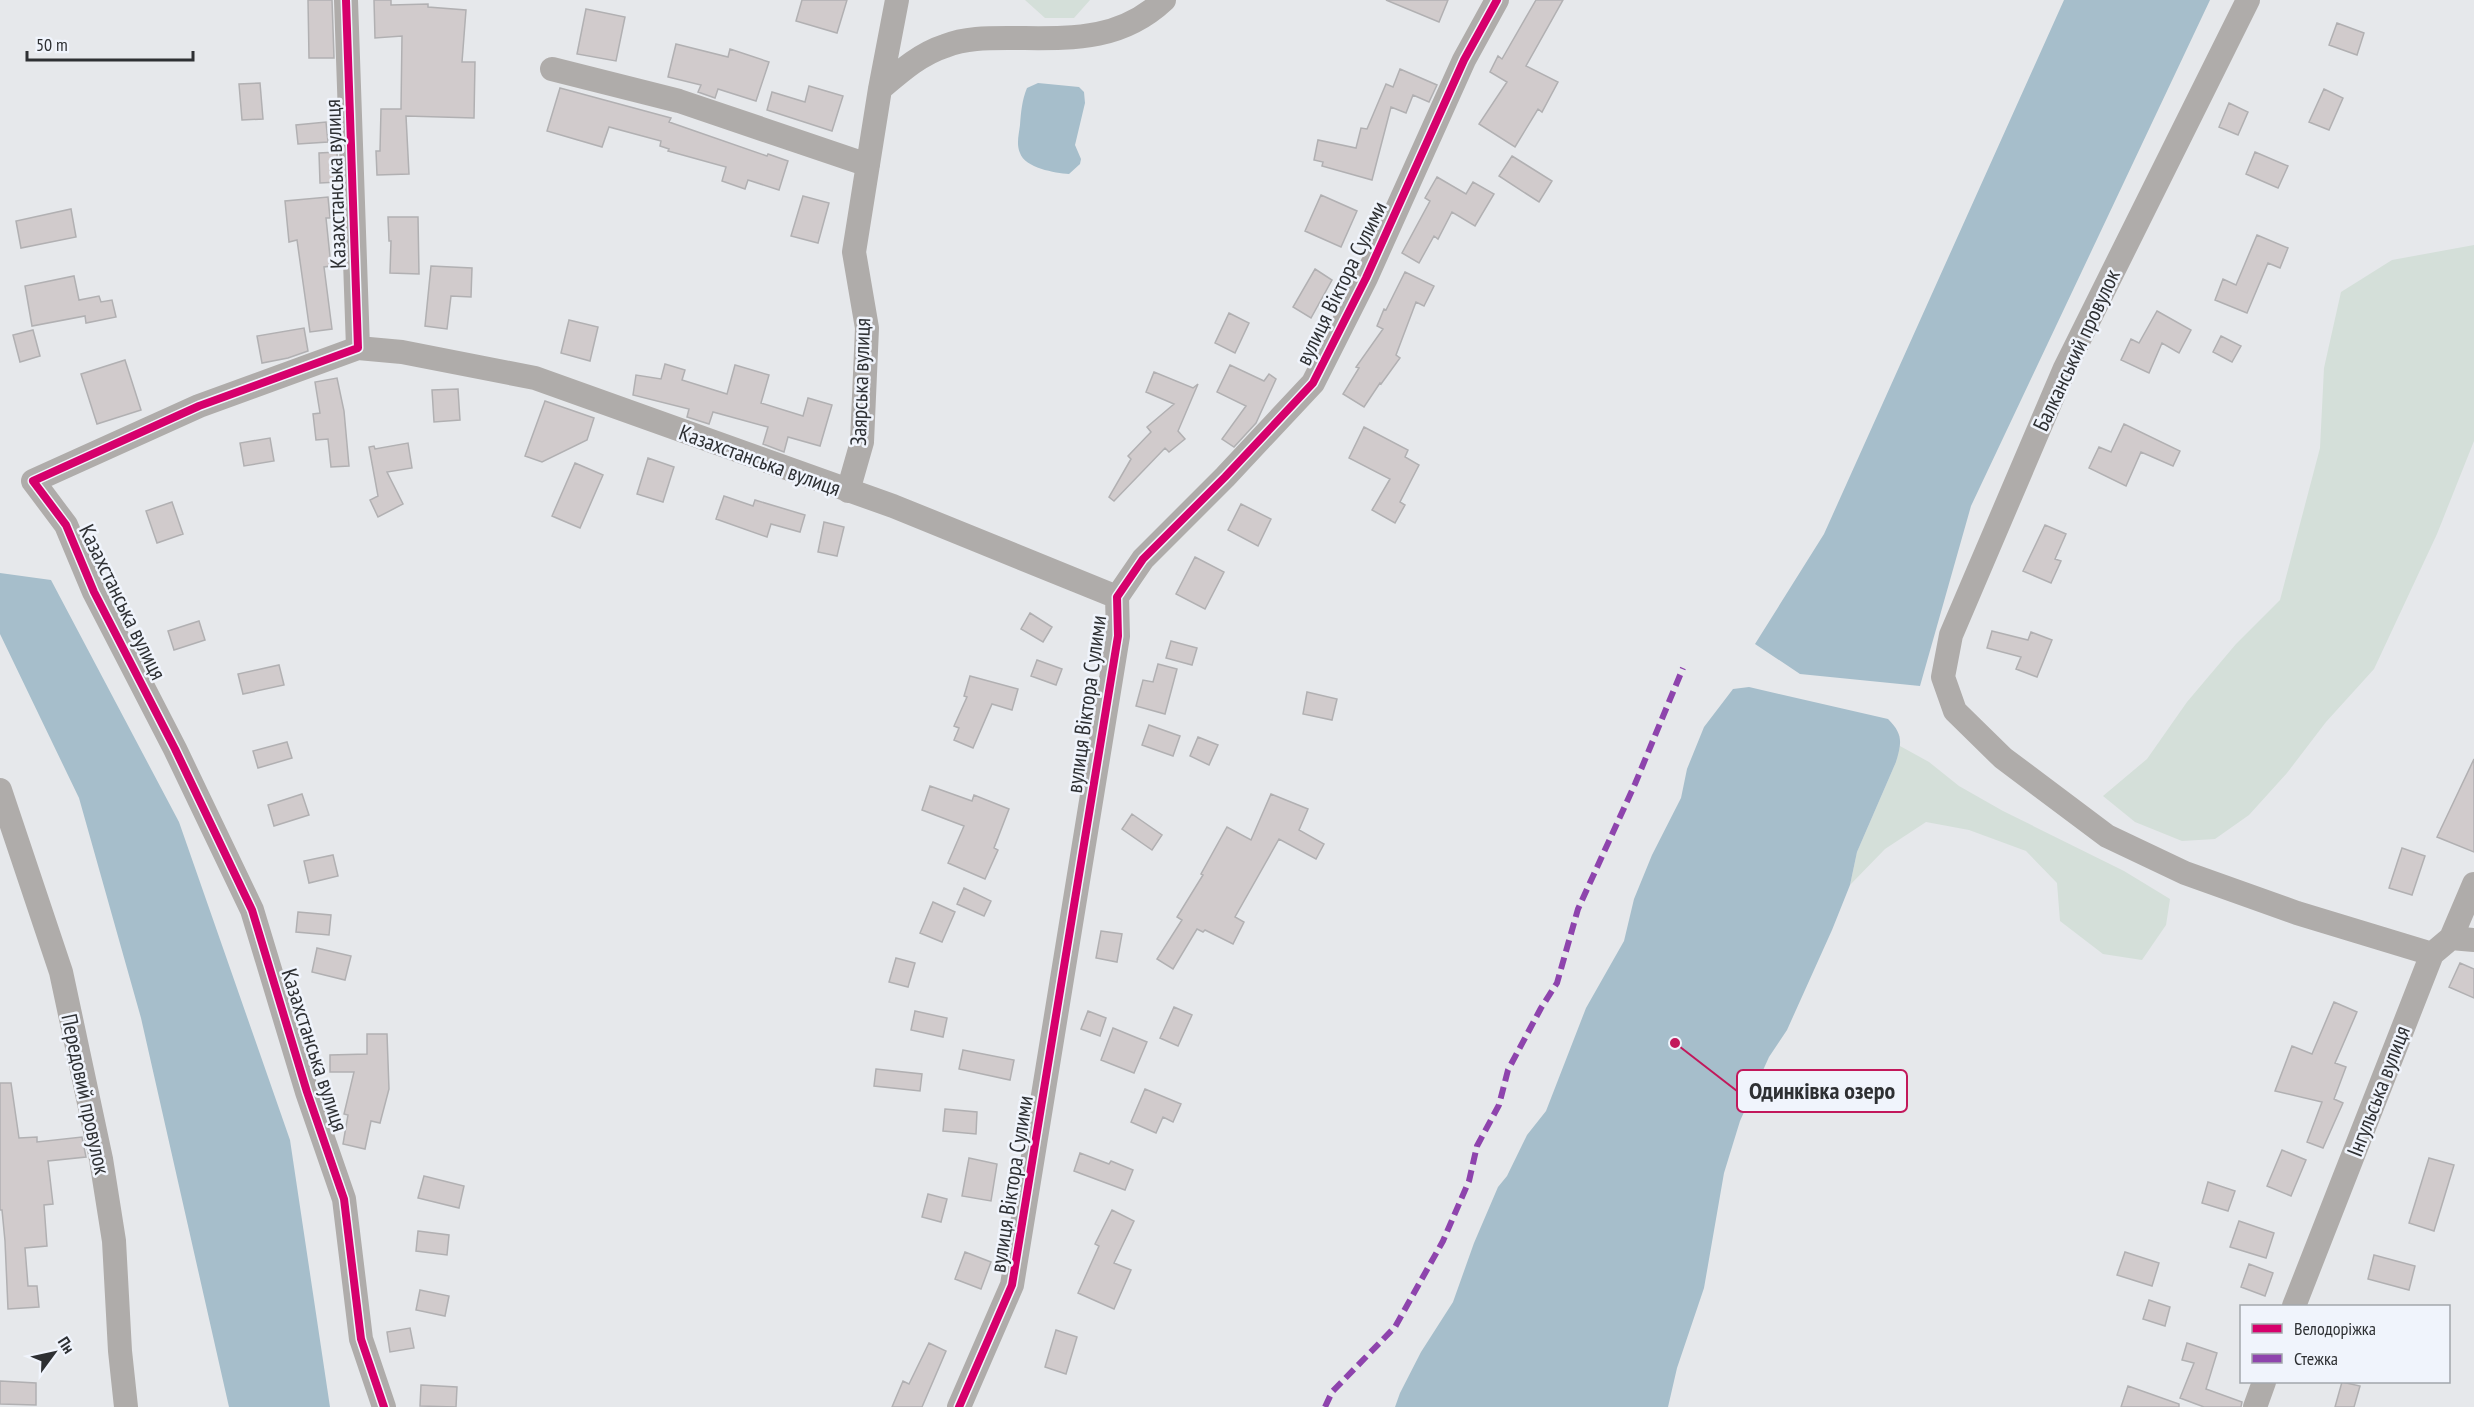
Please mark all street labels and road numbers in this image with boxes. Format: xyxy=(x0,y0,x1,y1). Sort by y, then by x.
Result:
street label: Казахстанська вулиця xyxy=(318,99,352,269)
street label: вулиця Віктора Сулими xyxy=(1289,196,1393,370)
street label: Балканський провулок xyxy=(2026,264,2126,435)
street label: Заярська вулиця xyxy=(844,317,876,447)
street label: Казахстанська вулиця xyxy=(675,418,845,502)
street label: Казахстанська вулиця xyxy=(73,520,173,684)
street label: вулиця Віктора Сулими xyxy=(1060,613,1112,795)
street label: Казахстанська вулиця xyxy=(275,965,355,1135)
street label: Передовий провулок xyxy=(55,1011,117,1177)
street label: Інгульська вулиця xyxy=(2340,1022,2416,1160)
street label: вулиця Віктора Сулими xyxy=(983,1093,1039,1275)

